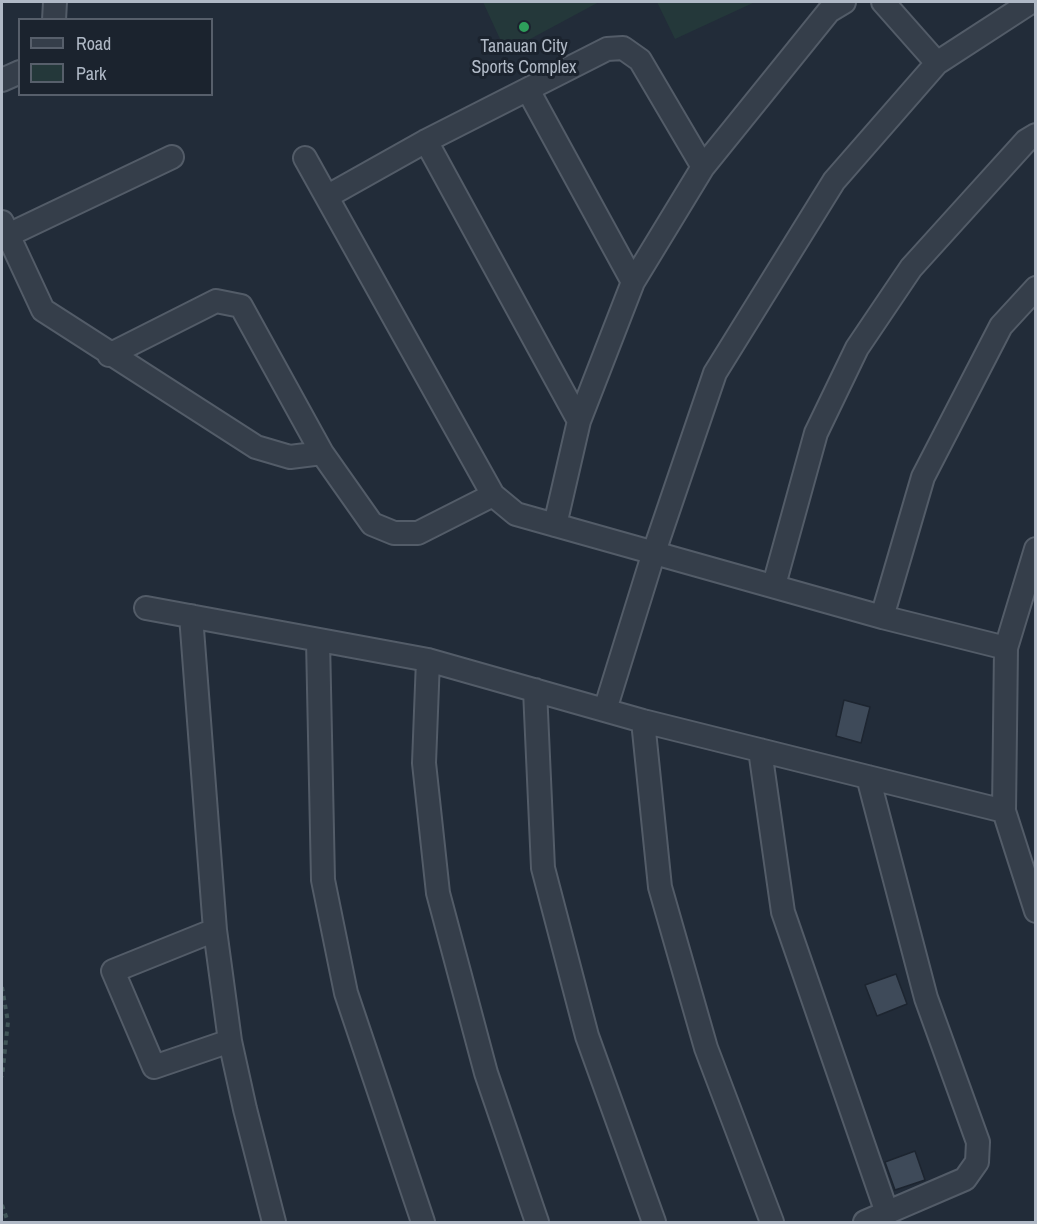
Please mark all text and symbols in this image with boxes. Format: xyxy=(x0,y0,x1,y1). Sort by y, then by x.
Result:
legend xyxy=(18,18,213,96)
marker: Tanauan City Sports Complex xyxy=(517,20,531,34)
text: Road xyxy=(76,31,111,56)
place label: Tanauan City Sports Complex xyxy=(472,36,576,78)
text: Park xyxy=(76,61,106,86)

